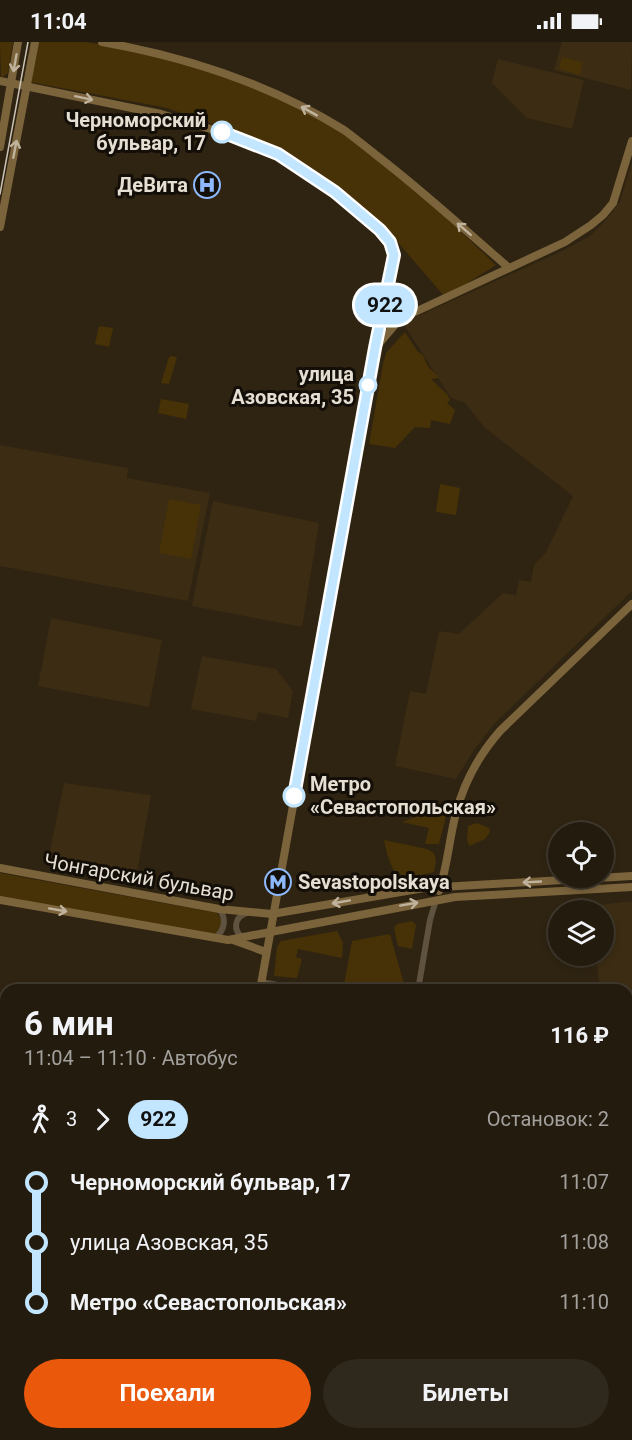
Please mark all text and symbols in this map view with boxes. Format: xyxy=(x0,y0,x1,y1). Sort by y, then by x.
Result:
text: 11:04 xyxy=(30,9,87,34)
one-way arrow xyxy=(9,52,20,72)
one-way arrow xyxy=(74,93,93,104)
one-way arrow xyxy=(301,105,318,117)
place label: Черноморский бульвар, 17 xyxy=(65,108,206,155)
marker: Черноморский бульвар, 17 xyxy=(211,121,233,143)
one-way arrow xyxy=(10,139,21,159)
hospital icon: ДеВита xyxy=(192,170,222,200)
place label: ДеВита xyxy=(117,173,188,197)
one-way arrow xyxy=(457,222,472,236)
line badge: 922 xyxy=(350,286,420,324)
text: 922 xyxy=(367,293,403,317)
place label: улица Азовская, 35 xyxy=(231,362,354,409)
marker: улица Азовская, 35 xyxy=(359,376,377,394)
place label: Метро «Севастопольская» xyxy=(310,772,496,819)
marker: Метро «Севастопольская» xyxy=(283,785,305,807)
map controls xyxy=(548,822,614,966)
button: locate xyxy=(548,822,614,888)
street label: Чонгарский бульвар xyxy=(42,848,236,906)
metro station icon: Sevastopolskaya xyxy=(263,867,293,897)
place label: Sevastopolskaya xyxy=(298,870,450,894)
one-way arrow xyxy=(522,877,542,888)
one-way arrow xyxy=(332,897,351,908)
one-way arrow xyxy=(399,898,419,909)
button: layers xyxy=(548,900,614,966)
one-way arrow xyxy=(47,905,67,916)
text: 6 мин xyxy=(24,1004,114,1043)
text: 116 ₽ xyxy=(550,1023,609,1048)
text: 11:04 – 11:10 · Автобус xyxy=(24,1046,238,1070)
icon: walk xyxy=(24,1103,57,1136)
icon: forward xyxy=(86,1103,119,1136)
text: 3 xyxy=(66,1107,77,1131)
text: 922 xyxy=(140,1107,176,1131)
text: Остановок: 2 xyxy=(487,1107,609,1131)
text: Черноморский бульвар, 17 xyxy=(70,1170,351,1195)
text: 11:07 xyxy=(559,1170,609,1194)
text: улица Азовская, 35 xyxy=(70,1230,268,1255)
text: 11:08 xyxy=(559,1230,609,1254)
text: Метро «Севастопольская» xyxy=(70,1290,347,1315)
text: 11:10 xyxy=(559,1290,609,1314)
button: Поехали xyxy=(24,1359,311,1428)
button: Билеты xyxy=(323,1359,609,1428)

